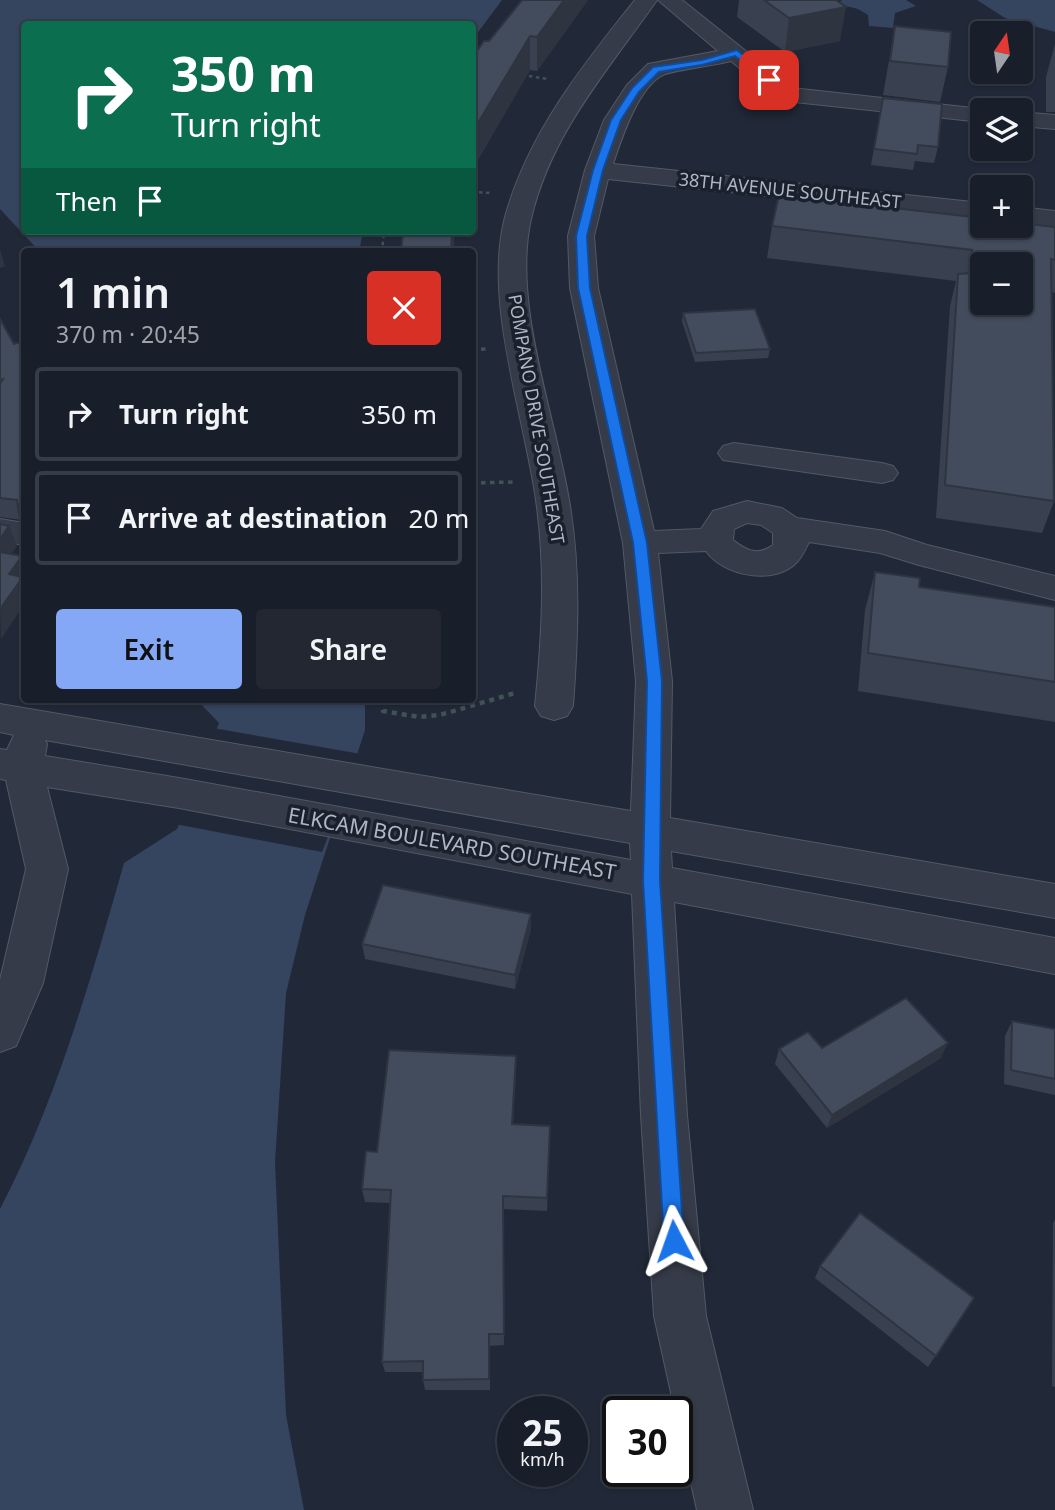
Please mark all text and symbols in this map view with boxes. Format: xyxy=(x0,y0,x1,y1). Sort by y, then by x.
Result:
north arrow xyxy=(970,21,1032,84)
map controls xyxy=(970,21,1033,315)
text: 350 m xyxy=(171,40,316,106)
icon: right xyxy=(56,49,147,140)
pin xyxy=(739,50,799,110)
icon: arrive xyxy=(750,61,788,99)
button: layers xyxy=(970,98,1033,161)
text: Turn right xyxy=(171,103,321,146)
street label: 38TH AVENUE SOUTHEAST xyxy=(678,166,903,214)
button: + xyxy=(970,175,1033,238)
icon: arrive xyxy=(131,182,169,220)
text: Then xyxy=(56,183,117,219)
button: − xyxy=(970,252,1033,315)
text: 1 min xyxy=(56,263,170,320)
button: close xyxy=(367,271,441,345)
street label: POMPANO DRIVE SOUTHEAST xyxy=(503,292,571,545)
text: 370 m · 20:45 xyxy=(56,318,200,350)
icon: right xyxy=(60,395,98,433)
text: Turn right xyxy=(119,396,249,432)
text: 350 m xyxy=(361,396,437,432)
icon: arrive xyxy=(60,499,98,537)
text: Arrive at destination xyxy=(119,500,388,536)
text: 20 m xyxy=(409,500,469,536)
button: Exit xyxy=(56,609,242,689)
button: Share xyxy=(256,609,441,689)
street label: ELKCAM BOULEVARD SOUTHEAST xyxy=(286,800,619,886)
position arrow xyxy=(637,1204,711,1278)
speed limit sign: 30 xyxy=(602,1396,693,1487)
text: 25 xyxy=(522,1409,563,1456)
text: km/h xyxy=(520,1447,565,1471)

